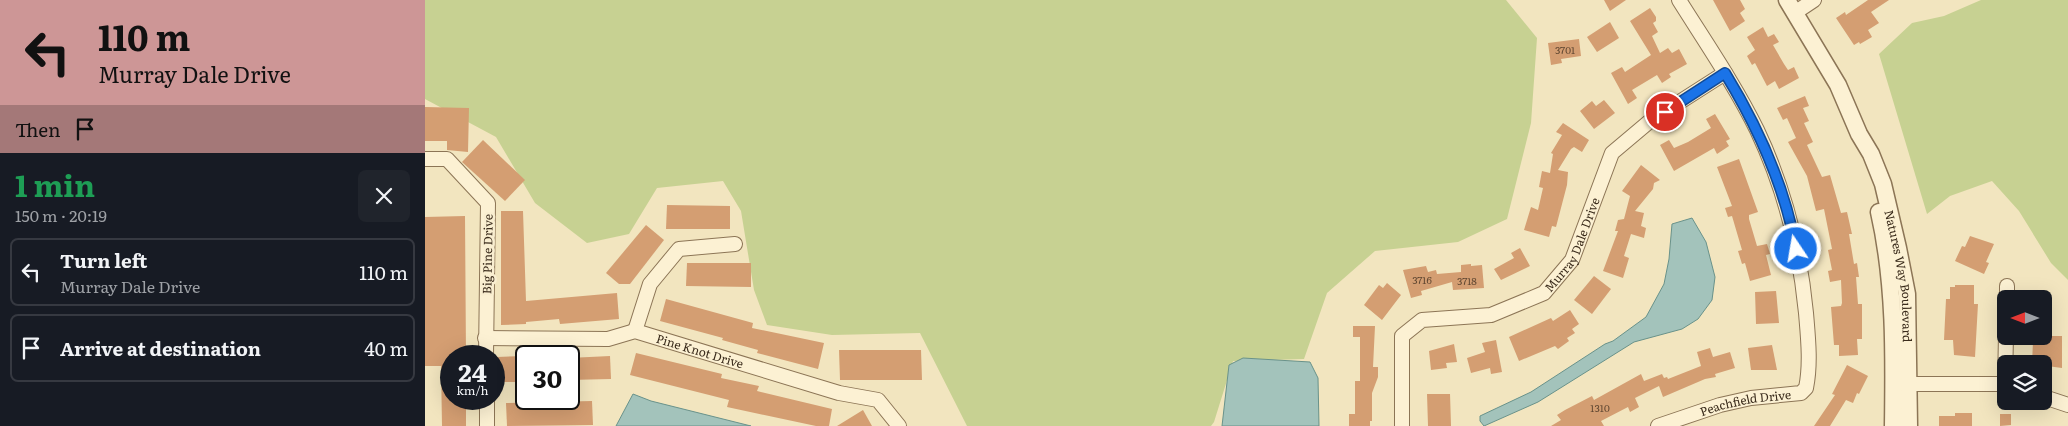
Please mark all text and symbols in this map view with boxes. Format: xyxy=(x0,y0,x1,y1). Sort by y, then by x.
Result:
text: 110 m xyxy=(98,10,190,62)
icon: left xyxy=(15,20,80,85)
house number: 3701 xyxy=(1555,42,1575,57)
text: Murray Dale Drive xyxy=(98,57,291,90)
pin xyxy=(1644,91,1686,133)
icon: arrive xyxy=(1651,98,1679,126)
text: Then xyxy=(15,115,61,143)
icon: arrive xyxy=(71,115,99,143)
text: 1 min xyxy=(15,162,95,206)
button: close xyxy=(358,170,410,222)
street label: Murray Dale Drive xyxy=(1540,195,1604,296)
text: 150 m · 20:19 xyxy=(15,203,107,227)
street label: Natures Way Boulevard xyxy=(1880,208,1917,343)
street label: Big Pine Drive xyxy=(477,214,497,294)
position arrow xyxy=(1769,222,1821,274)
text: Turn left xyxy=(60,246,147,274)
icon: left xyxy=(17,258,45,286)
text: 110 m xyxy=(359,258,408,286)
house number: 3716 xyxy=(1412,272,1432,287)
house number: 3718 xyxy=(1457,273,1477,288)
text: Murray Dale Drive xyxy=(60,274,200,298)
north arrow xyxy=(1997,290,2053,345)
map controls xyxy=(1997,290,2052,410)
street label: Pine Knot Drive xyxy=(654,329,746,372)
icon: arrive xyxy=(17,334,45,362)
text: Arrive at destination xyxy=(60,334,261,362)
text: 40 m xyxy=(364,334,408,362)
speed limit sign: 30 xyxy=(515,345,580,410)
text: 24 xyxy=(458,353,487,390)
button: layers xyxy=(1997,355,2052,410)
text: km/h xyxy=(457,381,488,399)
street label: Peachfield Drive xyxy=(1697,385,1792,420)
house number: 1310 xyxy=(1590,400,1610,415)

